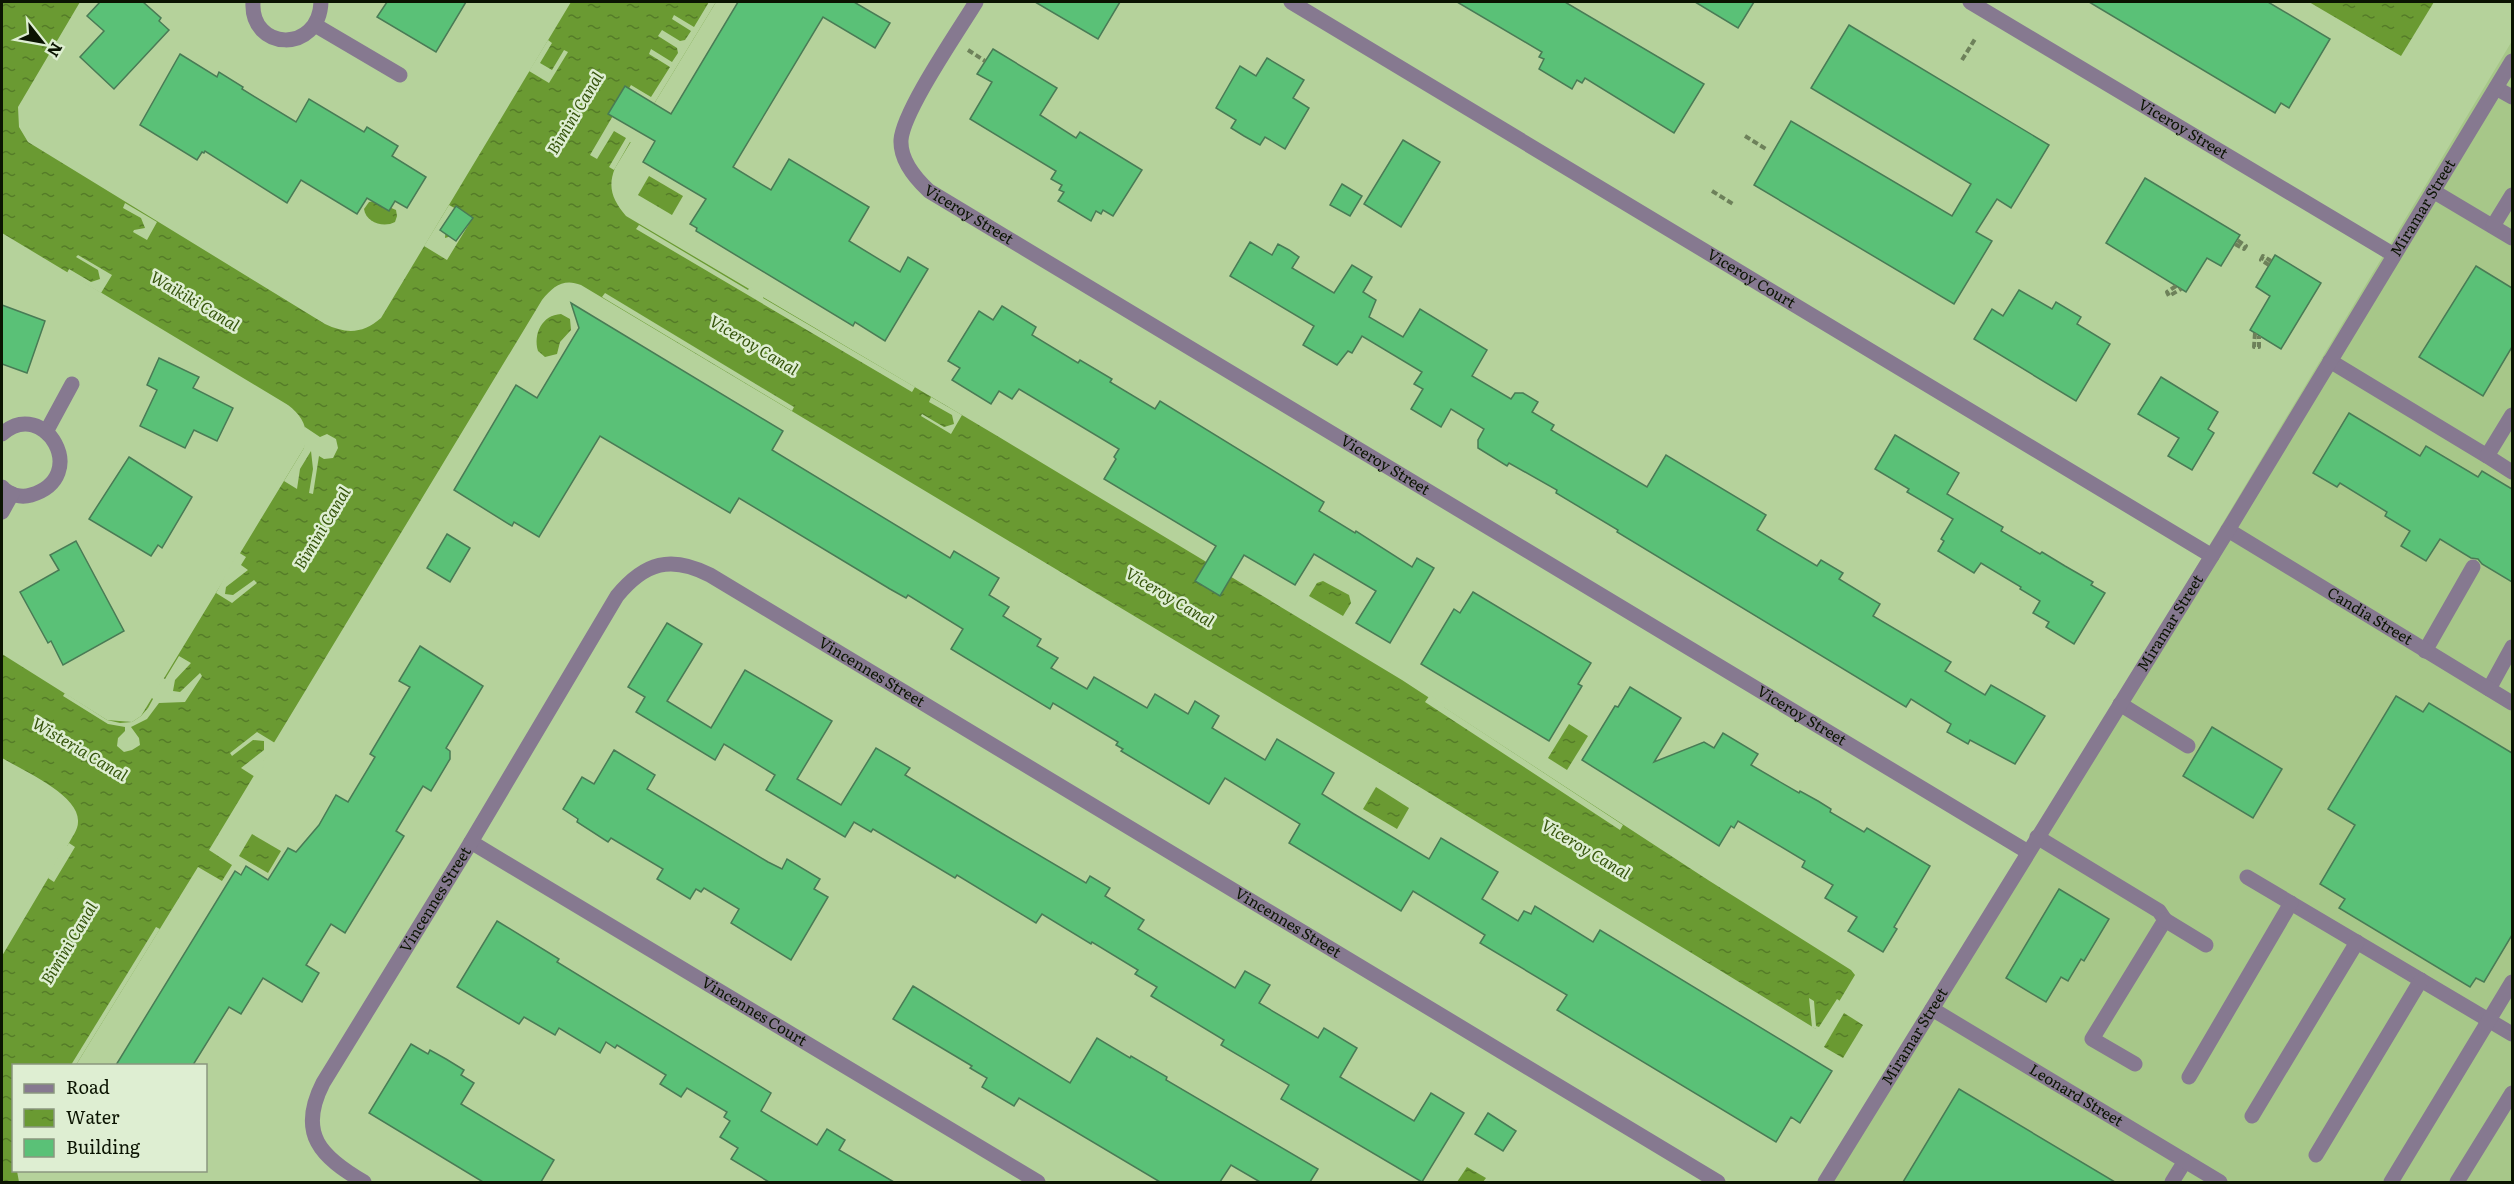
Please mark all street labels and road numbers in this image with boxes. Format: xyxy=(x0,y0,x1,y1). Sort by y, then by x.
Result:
street label: Viceroy Street xyxy=(2134,92,2233,164)
street label: Miramar Street xyxy=(2383,154,2460,260)
street label: Viceroy Street xyxy=(920,178,1019,249)
street label: Viceroy Court xyxy=(1703,242,1801,313)
street label: Viceroy Street xyxy=(1337,428,1435,500)
street label: Miramar Street xyxy=(2130,569,2208,675)
street label: Candia Street xyxy=(2323,580,2418,650)
street label: Vincennes Street xyxy=(815,630,930,712)
street label: Viceroy Street xyxy=(1753,679,1852,750)
street label: Vincennes Street xyxy=(393,842,476,956)
street label: Vincennes Street xyxy=(1231,881,1346,963)
street label: Vincennes Court xyxy=(698,970,812,1051)
street label: Miramar Street xyxy=(1875,983,1952,1089)
street label: Leonard Street xyxy=(2025,1057,2128,1131)

